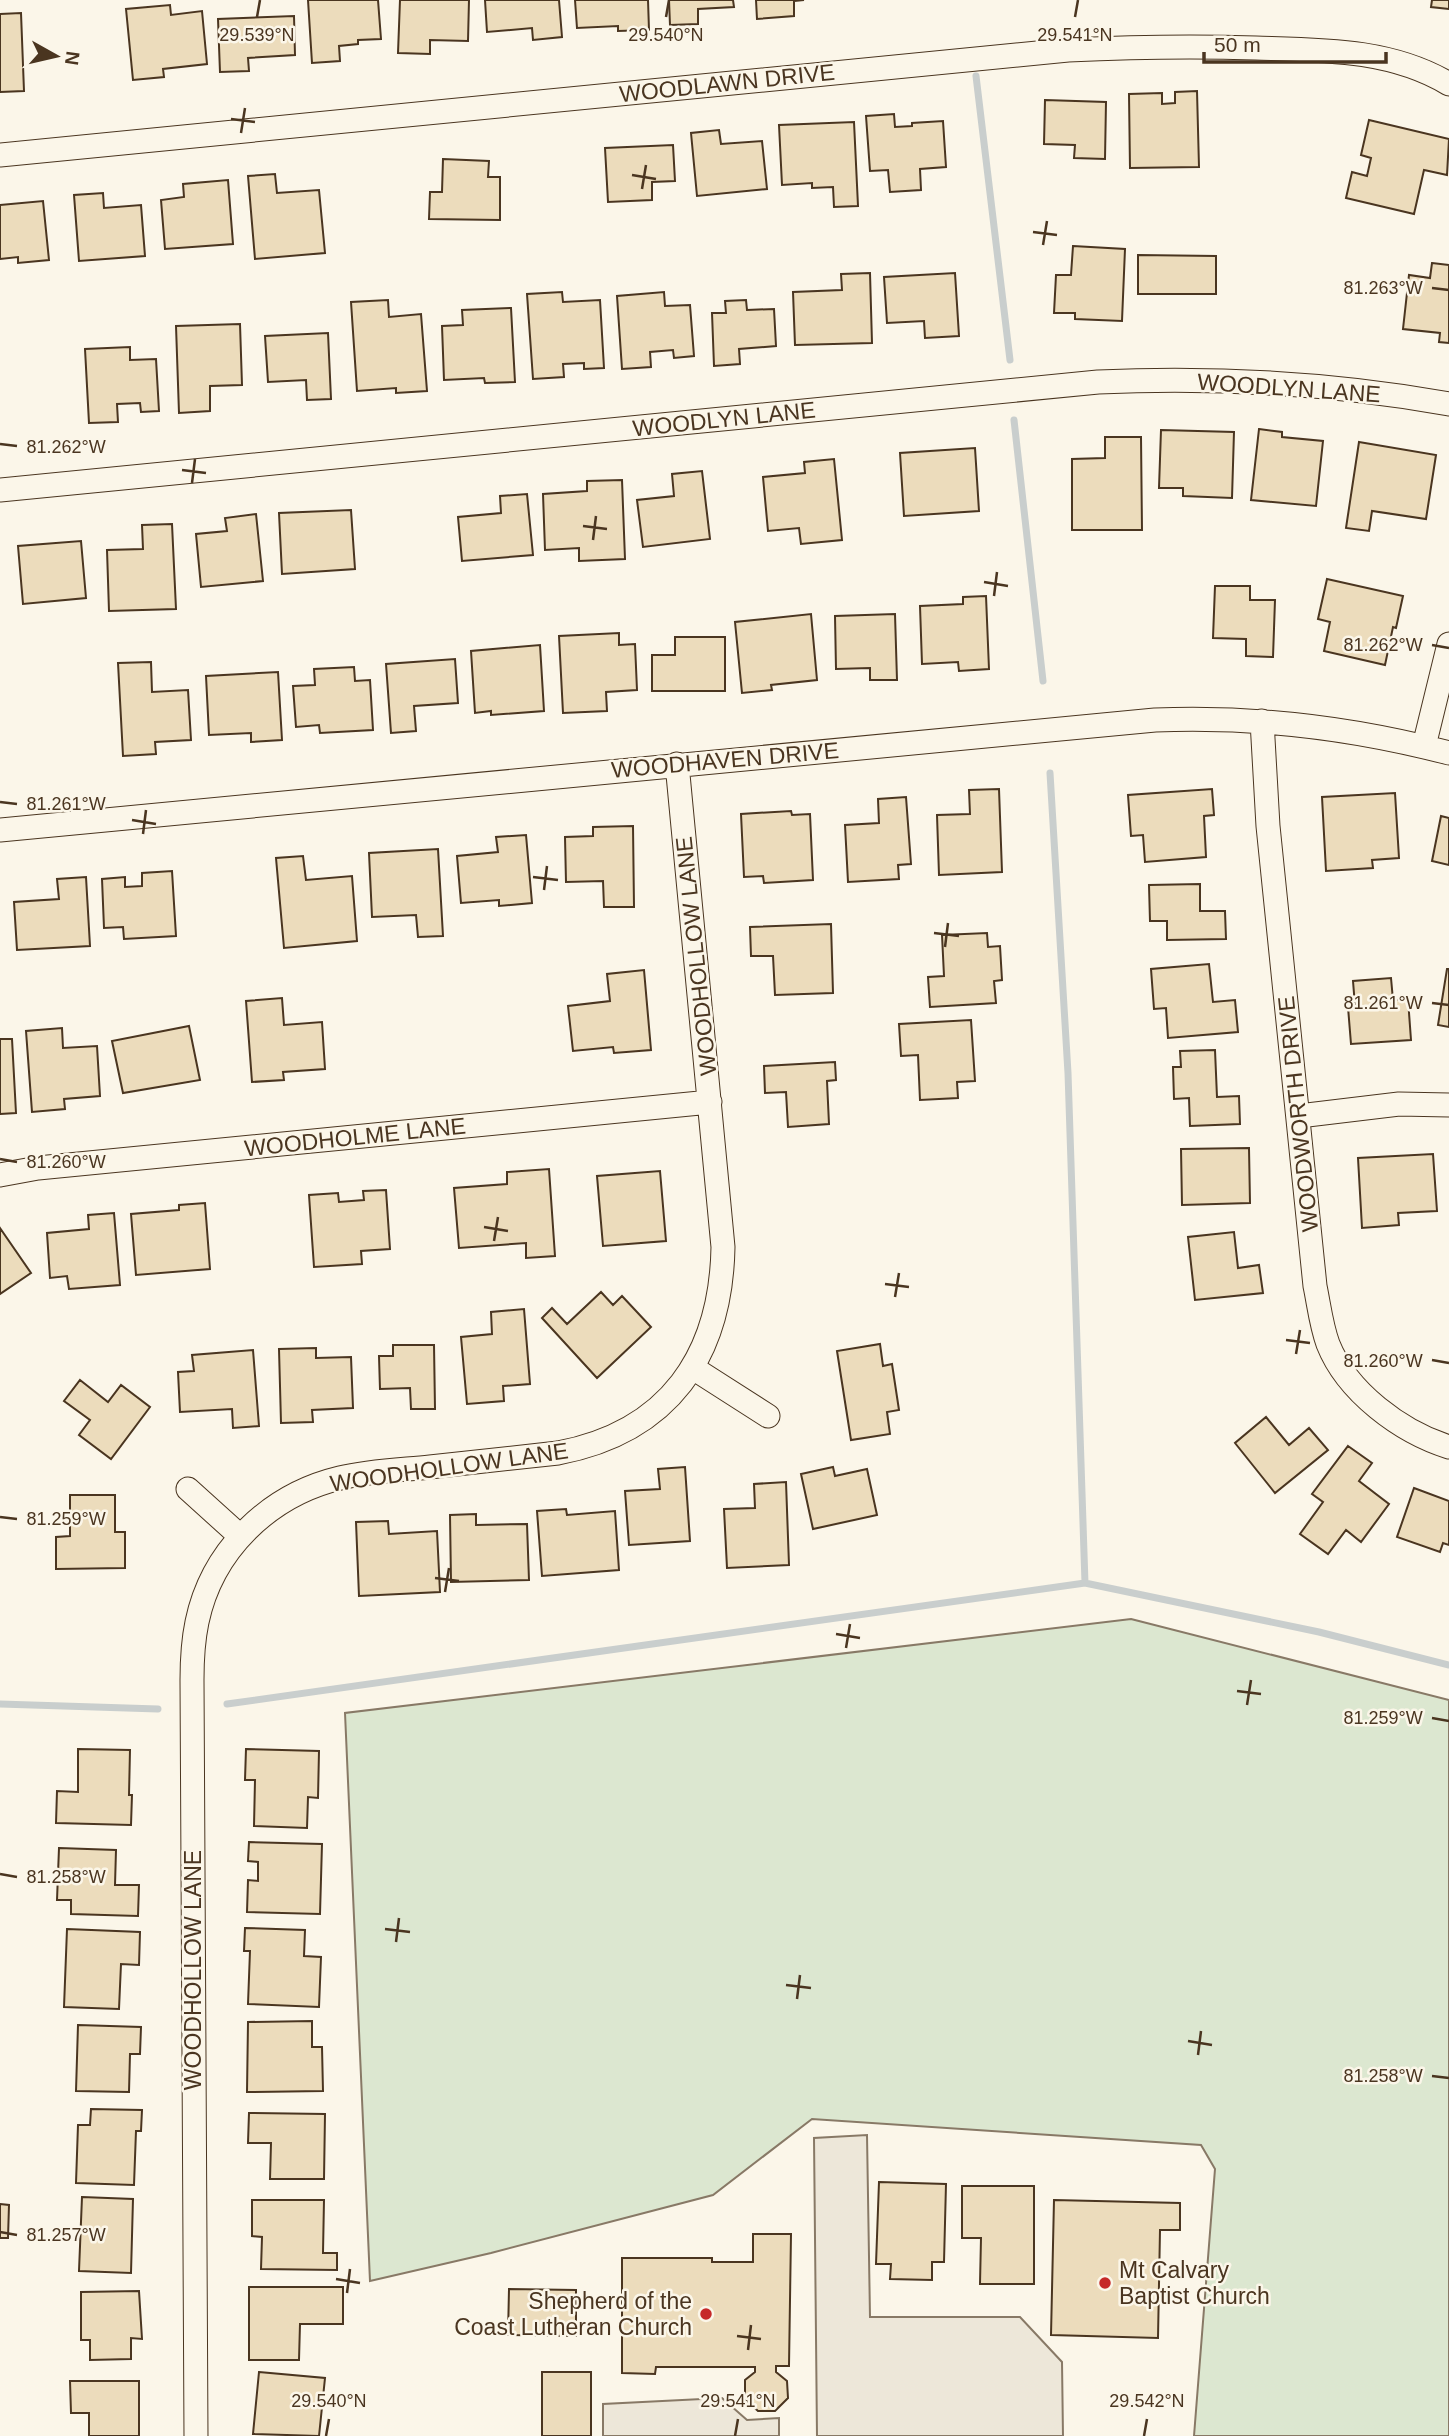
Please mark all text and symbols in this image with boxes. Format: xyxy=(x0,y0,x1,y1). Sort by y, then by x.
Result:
north arrow xyxy=(21,21,91,91)
scale bar xyxy=(1204,21,1386,65)
text: 29.539°N xyxy=(219,25,295,45)
text: 29.540°N xyxy=(628,25,704,45)
text: 29.541°N xyxy=(1037,25,1113,45)
text: 50 m xyxy=(1214,33,1261,56)
text: N xyxy=(61,50,84,67)
street label: WOODLAWN DRIVE xyxy=(618,59,836,107)
text: 81.263°W xyxy=(1343,278,1423,298)
street label: WOODLYN LANE xyxy=(1197,369,1381,407)
street label: WOODLYN LANE xyxy=(631,396,817,442)
text: 81.262°W xyxy=(26,437,106,457)
text: 81.262°W xyxy=(1343,635,1423,655)
street label: WOODHAVEN DRIVE xyxy=(610,737,840,783)
text: 81.261°W xyxy=(26,794,106,814)
street label: WOODHOLLOW LANE xyxy=(671,835,721,1077)
text: 81.261°W xyxy=(1343,993,1423,1013)
street label: WOODWORTH DRIVE xyxy=(1273,995,1323,1233)
street label: WOODHOLME LANE xyxy=(243,1112,467,1162)
text: 81.260°W xyxy=(26,1152,106,1172)
text: 81.260°W xyxy=(1343,1351,1423,1371)
street label: WOODHOLLOW LANE xyxy=(328,1437,570,1497)
text: 81.259°W xyxy=(26,1509,106,1529)
text: 81.259°W xyxy=(1343,1708,1423,1728)
street label: WOODHOLLOW LANE xyxy=(180,1850,206,2090)
text: 81.258°W xyxy=(26,1867,106,1887)
text: 81.258°W xyxy=(1343,2066,1423,2086)
text: 81.257°W xyxy=(26,2225,106,2245)
place label: Mt Calvary Baptist Church xyxy=(1119,2257,1270,2309)
marker: Mt Calvary Baptist Church xyxy=(1097,2275,1113,2291)
place label: Shepherd of the Coast Lutheran Church xyxy=(454,2288,692,2340)
marker: Shepherd of the Coast Lutheran Church xyxy=(698,2306,714,2322)
text: 29.540°N xyxy=(291,2391,367,2411)
text: 29.541°N xyxy=(700,2391,776,2411)
text: 29.542°N xyxy=(1109,2391,1185,2411)

